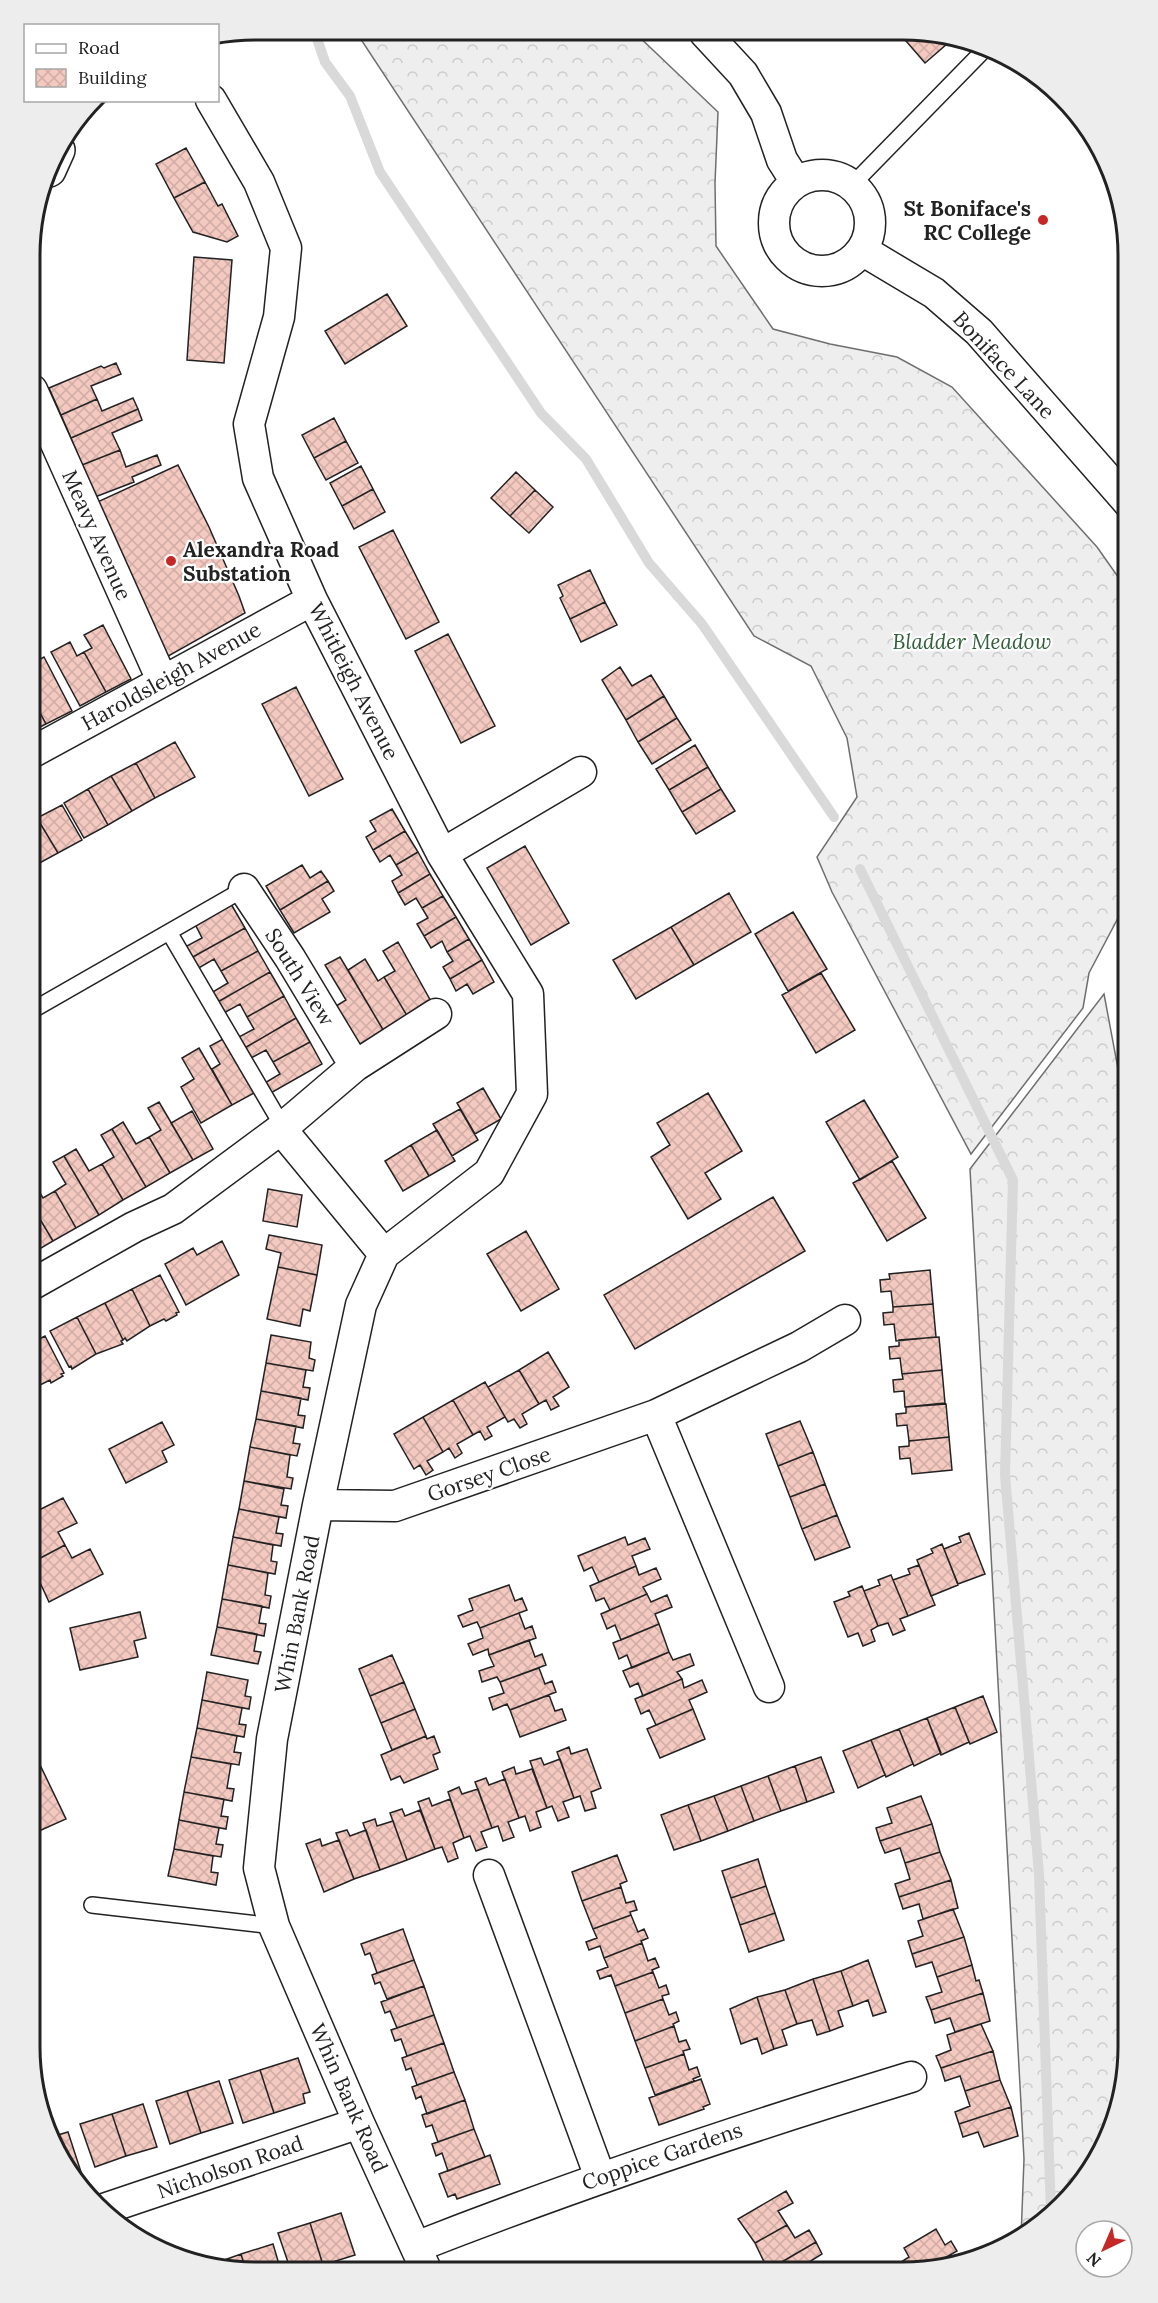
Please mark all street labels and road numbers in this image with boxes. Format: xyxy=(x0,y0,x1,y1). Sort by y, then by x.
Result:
street label: Boniface Lane xyxy=(947,306,1061,424)
street label: Meavy Avenue xyxy=(56,466,138,604)
street label: Whitleigh Avenue xyxy=(303,598,405,764)
street label: Haroldsleigh Avenue xyxy=(77,616,265,736)
street label: South View xyxy=(259,923,341,1031)
street label: Gorsey Close xyxy=(424,1440,554,1508)
street label: Whin Bank Road xyxy=(268,1533,326,1695)
street label: Whin Bank Road xyxy=(304,2019,394,2177)
street label: Coppice Gardens xyxy=(578,2116,746,2196)
street label: Nicholson Road xyxy=(153,2129,307,2205)

